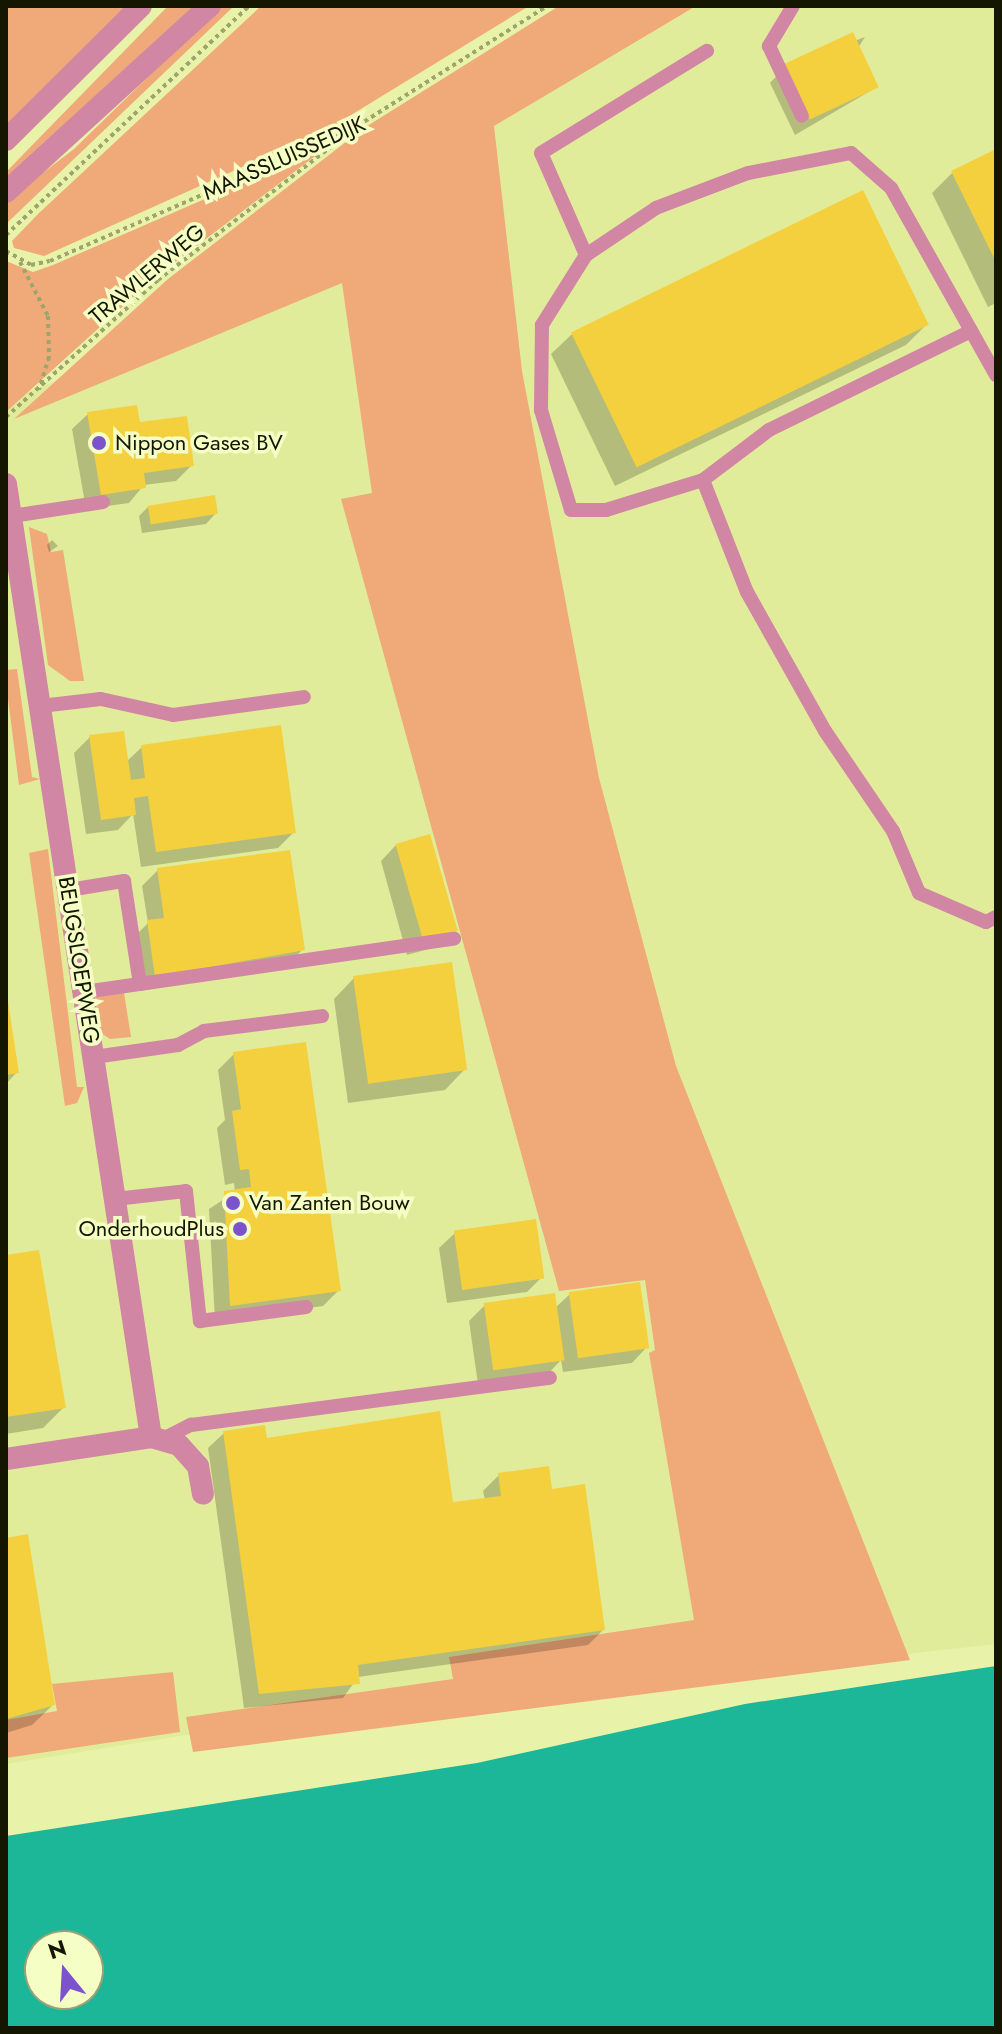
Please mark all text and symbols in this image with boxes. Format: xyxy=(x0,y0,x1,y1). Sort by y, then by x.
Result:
street label: MAASSLUISSEDIJK xyxy=(199,110,369,206)
street label: TRAWLERWEG xyxy=(84,218,210,330)
place label: Nippon Gases BV xyxy=(115,430,283,456)
marker: Nippon Gases BV xyxy=(90,434,108,452)
street label: BEUGSLOEPWEG xyxy=(53,874,105,1046)
place label: Van Zanten Bouw xyxy=(249,1190,410,1216)
marker: Van Zanten Bouw xyxy=(224,1194,242,1212)
place label: OnderhoudPlus xyxy=(78,1216,224,1242)
marker: OnderhoudPlus xyxy=(231,1220,249,1238)
north arrow xyxy=(24,1930,104,2010)
text: N xyxy=(44,1931,70,1967)

